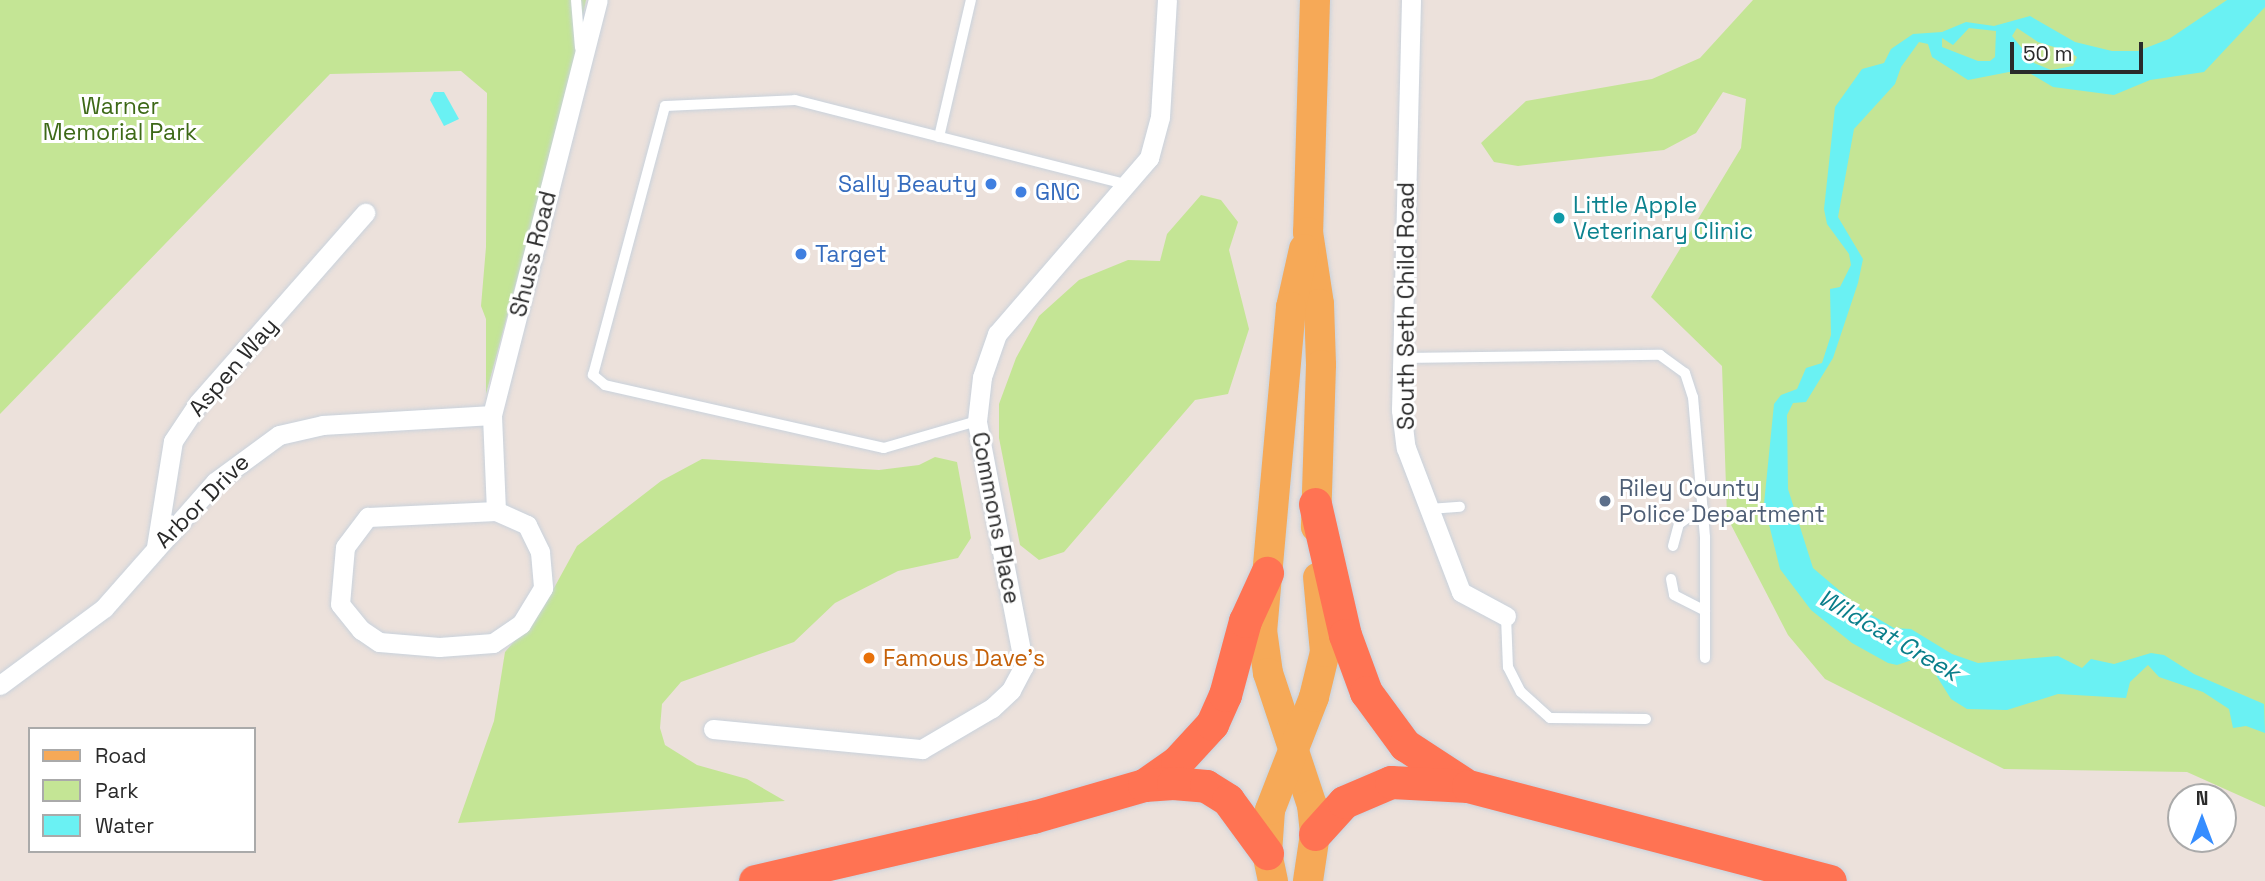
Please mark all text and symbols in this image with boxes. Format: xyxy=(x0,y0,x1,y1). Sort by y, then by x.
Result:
scale bar xyxy=(2013,28,2146,72)
text: 50 m xyxy=(2023,40,2073,67)
park label: Warner Memorial Park xyxy=(43,92,197,146)
place label: Sally Beauty xyxy=(838,170,977,198)
marker: Sally Beauty xyxy=(983,176,999,192)
place label: GNC xyxy=(1035,178,1080,206)
street label: South Seth Child Road xyxy=(1392,182,1420,430)
marker: GNC xyxy=(1013,184,1029,200)
street label: Shuss Road xyxy=(504,188,562,320)
place label: Little Apple Veterinary Clinic xyxy=(1573,191,1753,245)
marker: Little Apple Veterinary Clinic xyxy=(1551,210,1567,226)
place label: Target xyxy=(815,240,887,268)
marker: Target xyxy=(793,246,809,262)
street label: Aspen Way xyxy=(183,312,283,422)
street label: Commons Place xyxy=(966,430,1026,606)
street label: Arbor Drive xyxy=(149,448,255,554)
place label: Riley County Police Department xyxy=(1619,474,1825,528)
marker: Riley County Police Department xyxy=(1597,493,1613,509)
water label: Wildcat Creek xyxy=(1813,583,1965,687)
place label: Famous Dave's xyxy=(883,644,1045,672)
marker: Famous Dave's xyxy=(861,650,877,666)
legend xyxy=(28,727,256,853)
text: Road xyxy=(95,742,147,769)
text: Park xyxy=(95,777,139,804)
north arrow xyxy=(2167,783,2237,853)
text: N xyxy=(2196,786,2208,811)
text: Water xyxy=(95,812,154,839)

